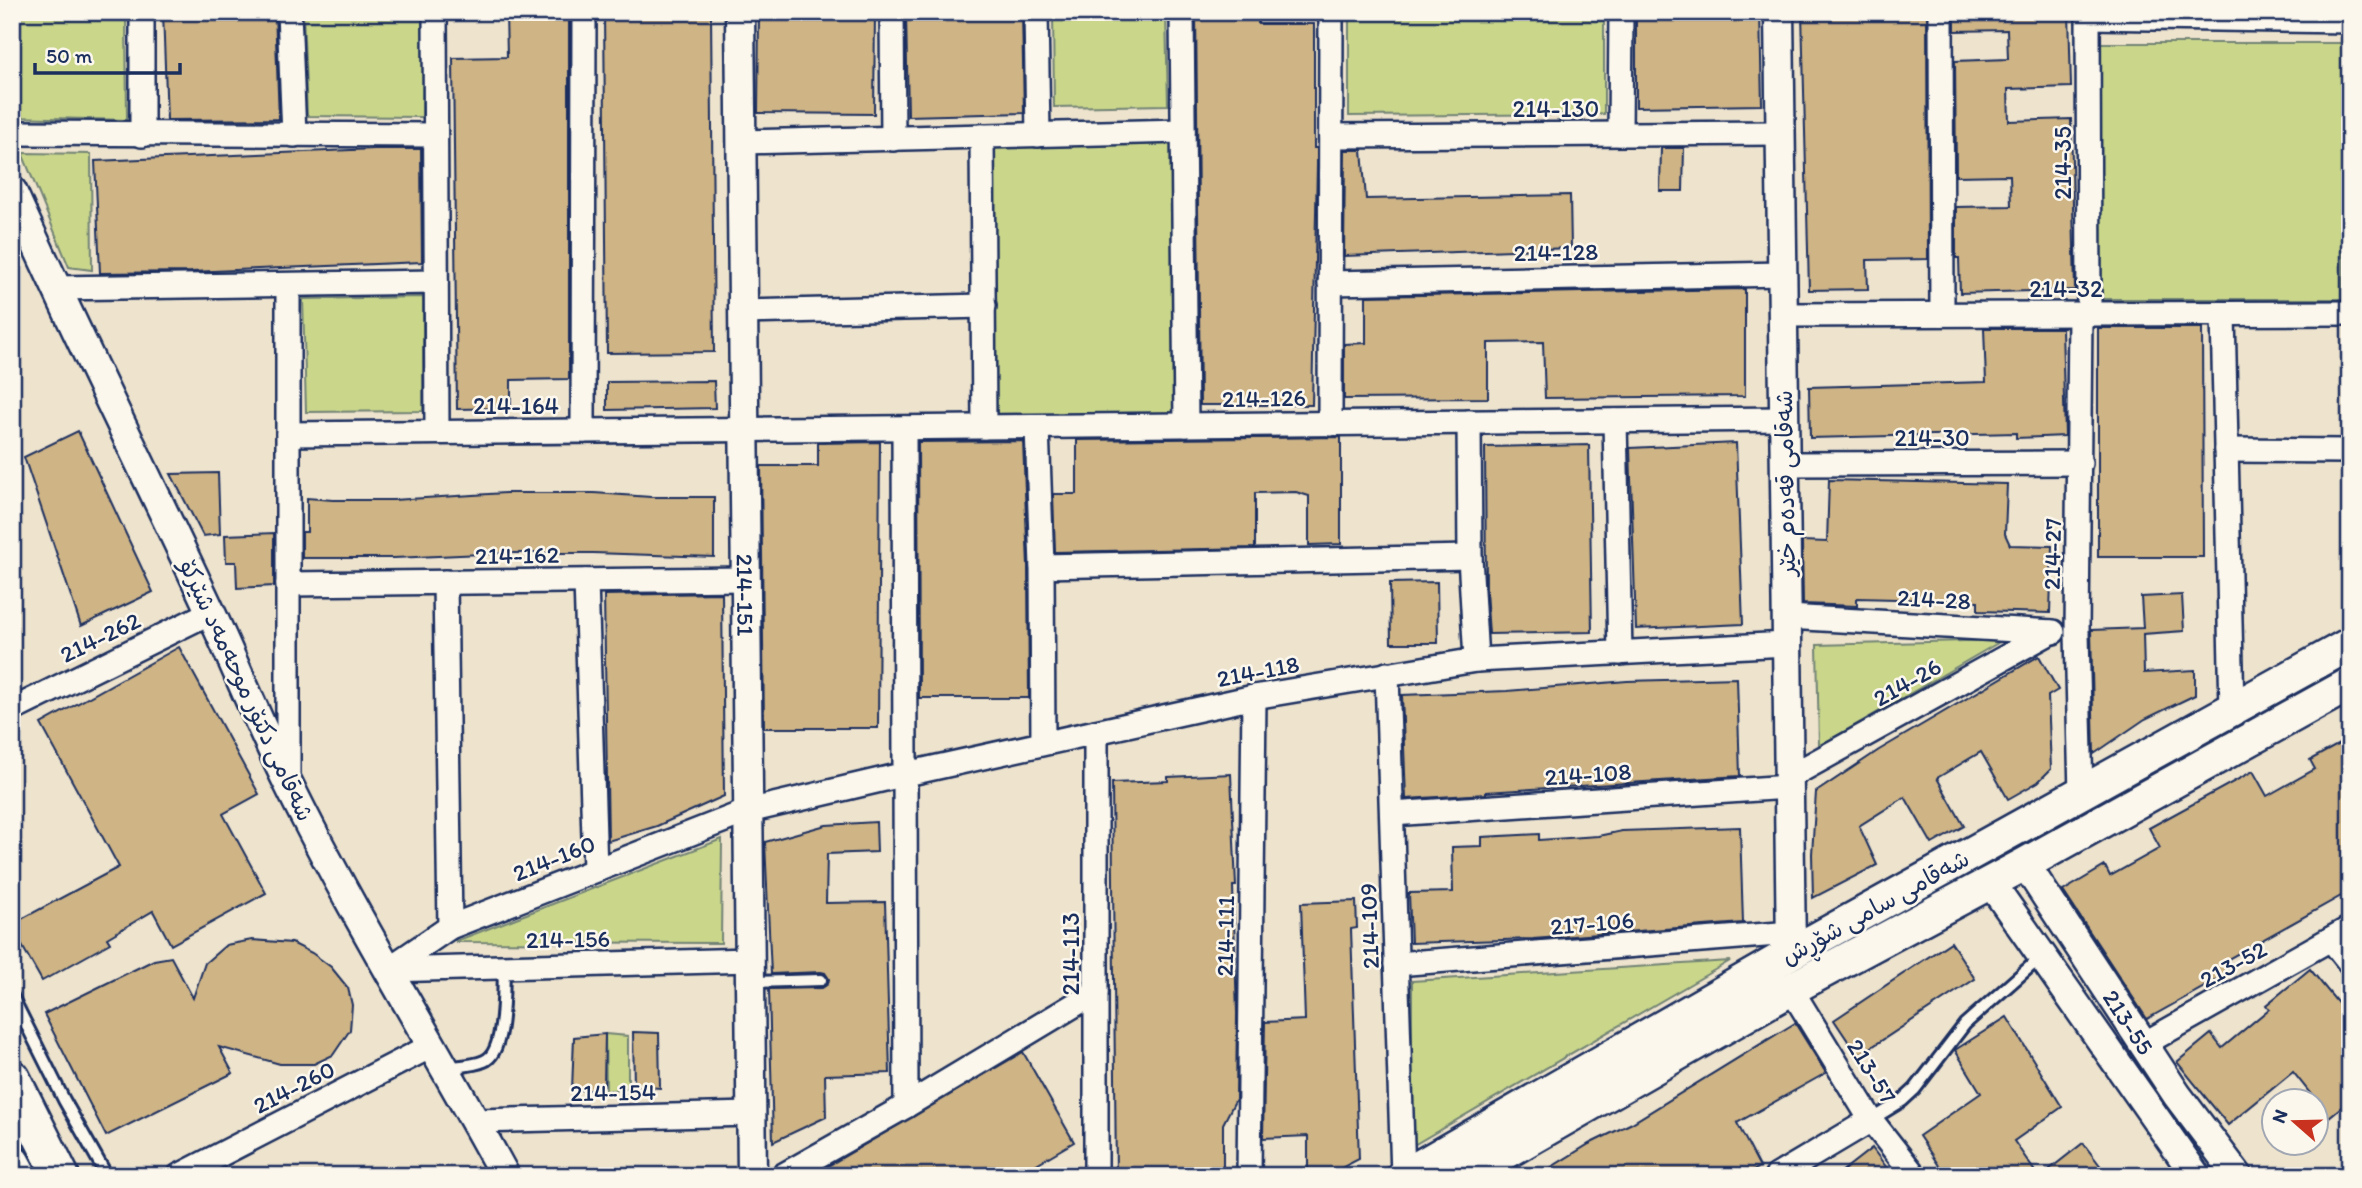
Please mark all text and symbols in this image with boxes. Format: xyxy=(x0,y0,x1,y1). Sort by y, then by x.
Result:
scale bar xyxy=(35,32,180,76)
text: 50 m xyxy=(46,43,93,68)
street label: 214-130 xyxy=(1513,94,1599,123)
street label: 214-35 xyxy=(2048,126,2077,200)
street label: 214-128 xyxy=(1513,237,1599,267)
street label: 214-32 xyxy=(2029,274,2103,303)
street label: 214-126 xyxy=(1222,383,1306,413)
street label: شەقامی قەدەم خێر xyxy=(1769,390,1806,578)
street label: 214-164 xyxy=(473,391,559,420)
street label: 214-30 xyxy=(1894,423,1970,452)
street label: 214-27 xyxy=(2037,517,2067,590)
street label: 214-162 xyxy=(475,540,560,570)
street label: شەقامی دکتۆر موحەمەد شێرکۆ xyxy=(172,553,320,826)
street label: 214-151 xyxy=(731,553,761,636)
street label: 214-28 xyxy=(1896,583,1972,615)
street label: 214-262 xyxy=(55,605,145,669)
street label: 214-118 xyxy=(1214,649,1302,693)
street label: 214-26 xyxy=(1868,652,1946,712)
street label: 214-108 xyxy=(1544,757,1632,791)
street label: 214-160 xyxy=(508,828,600,888)
street label: شەقامی سامی شۆڕش xyxy=(1776,843,1977,976)
street label: 214-109 xyxy=(1353,882,1385,970)
street label: 214-111 xyxy=(1210,895,1240,977)
street label: 217-106 xyxy=(1549,905,1635,941)
street label: 214-113 xyxy=(1056,912,1085,996)
street label: 214-156 xyxy=(526,924,610,954)
street label: 213-52 xyxy=(2195,934,2272,994)
street label: 213-55 xyxy=(2097,984,2161,1060)
street label: 213-57 xyxy=(1841,1033,1903,1109)
street label: 214-260 xyxy=(248,1054,340,1120)
street label: 214-154 xyxy=(570,1077,656,1107)
north arrow xyxy=(2260,1086,2330,1156)
text: N xyxy=(2266,1106,2292,1126)

